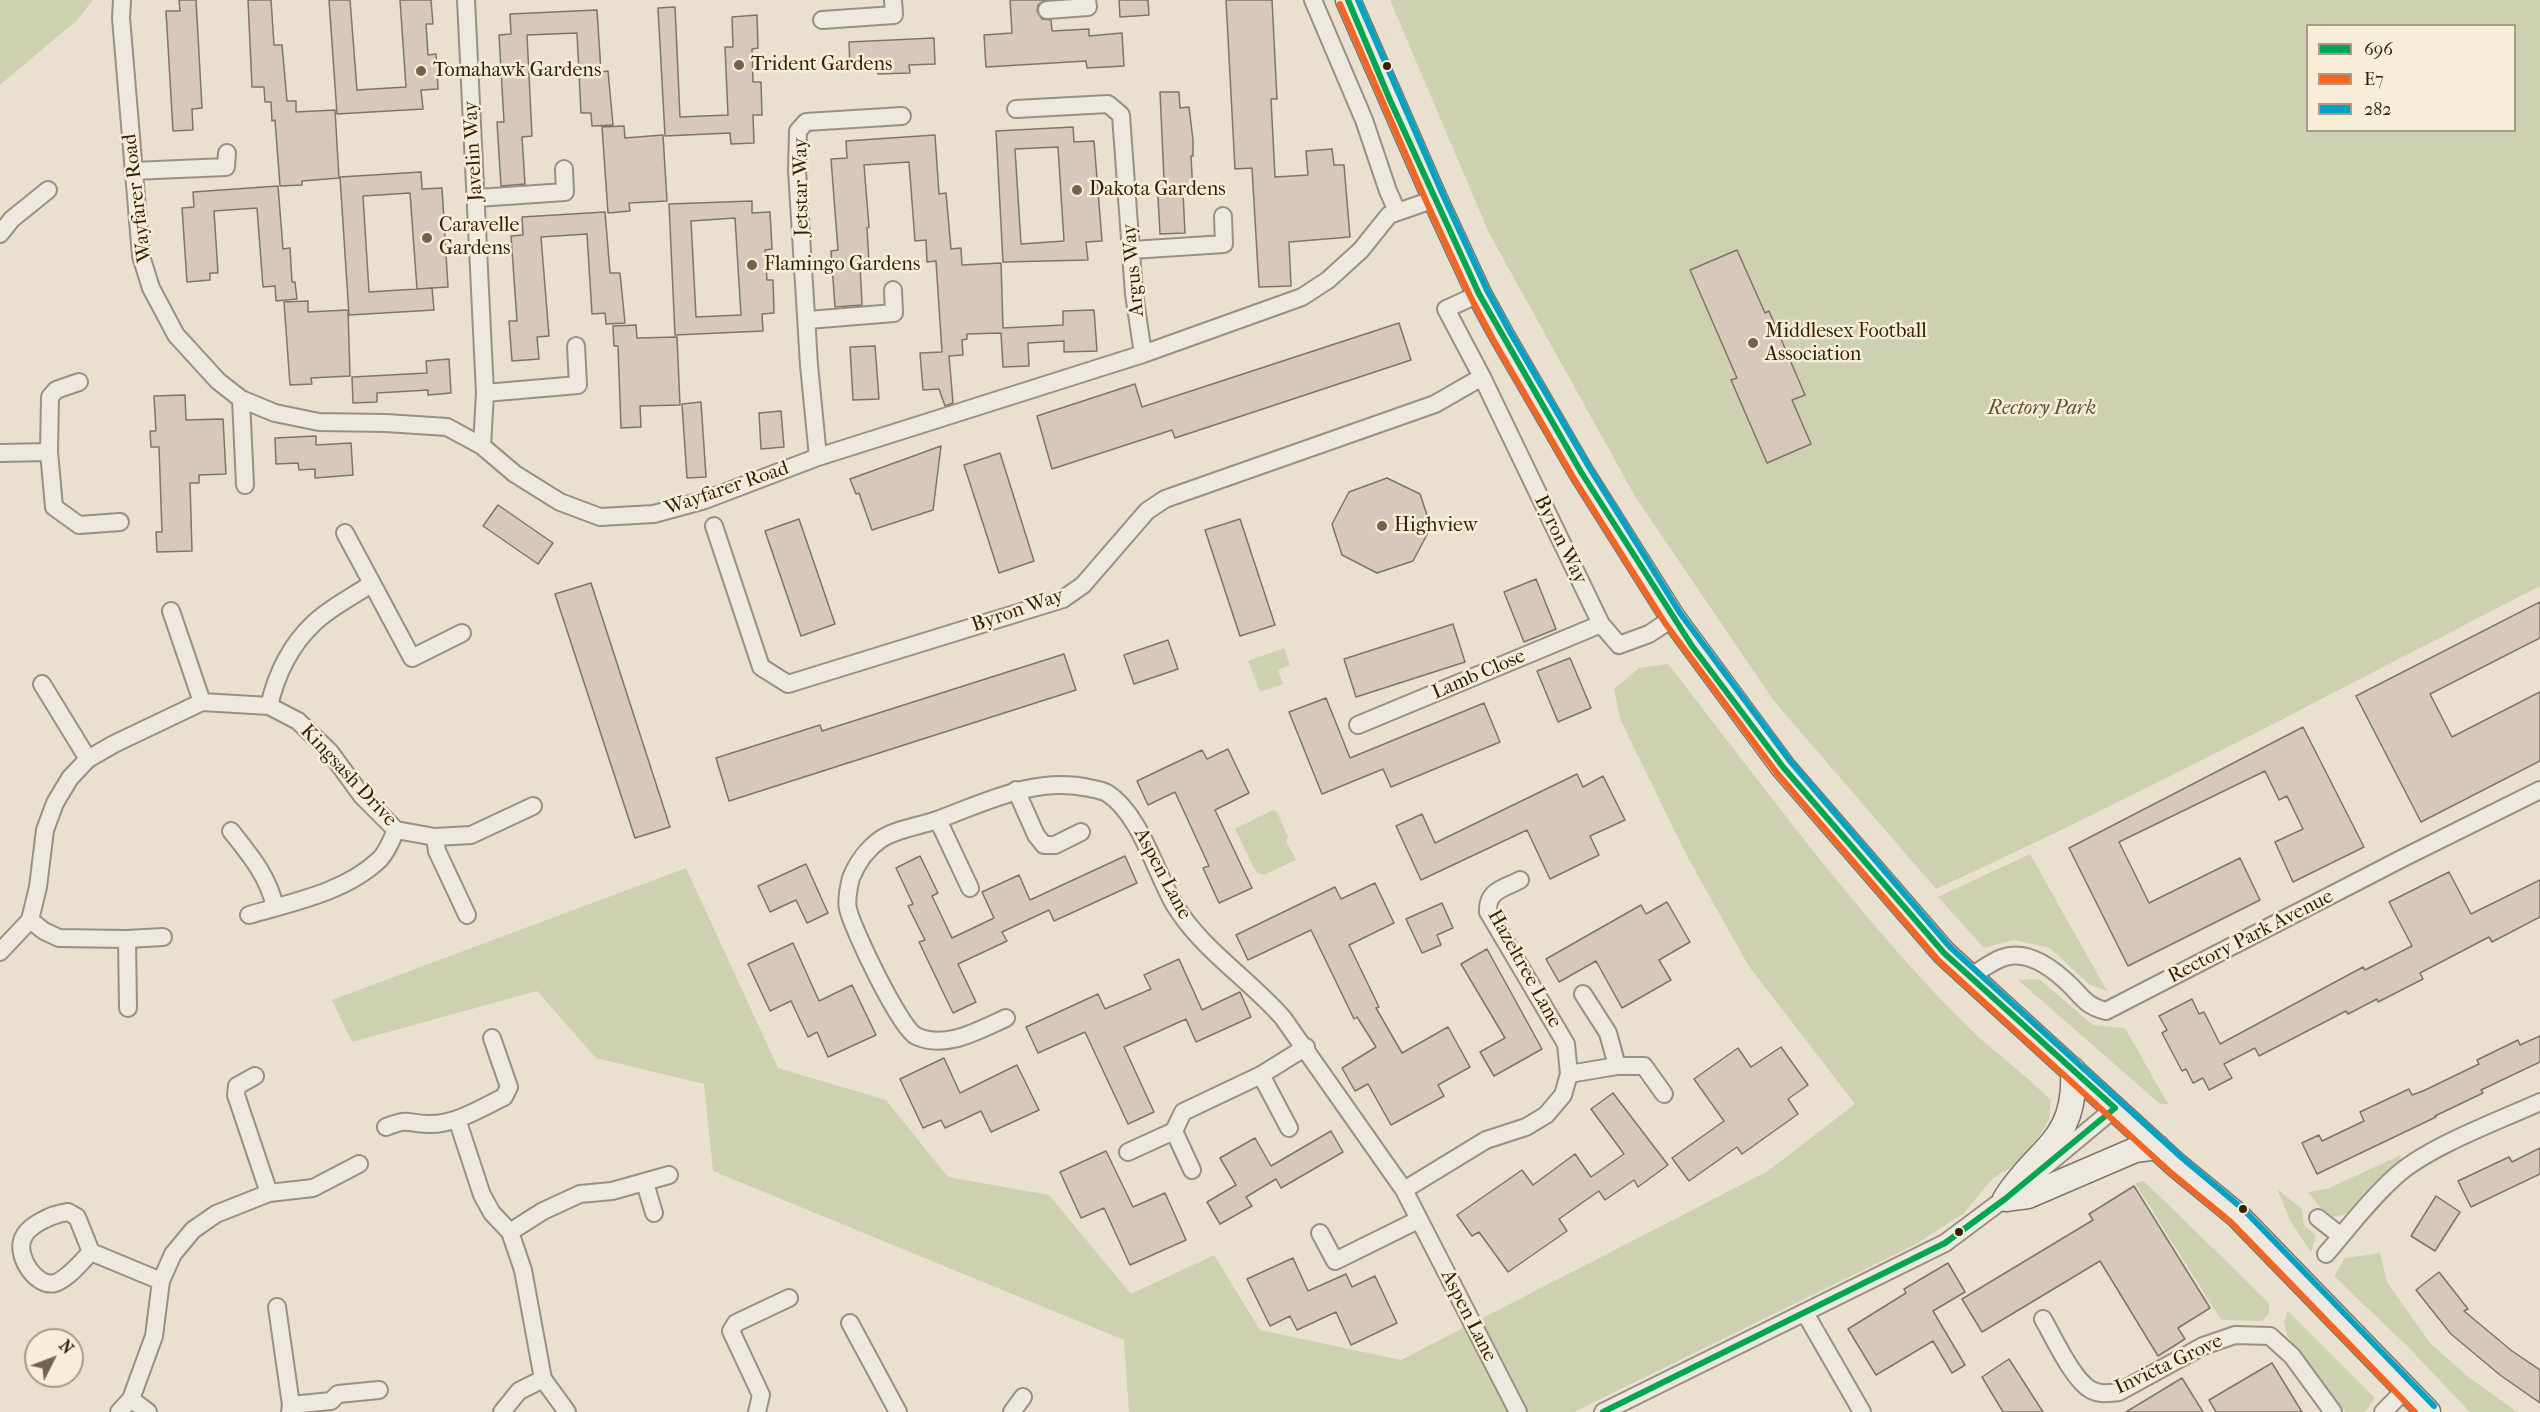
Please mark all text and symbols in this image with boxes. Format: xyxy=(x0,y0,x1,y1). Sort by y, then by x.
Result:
legend xyxy=(2306,24,2516,132)
text: 696 xyxy=(2364,39,2393,60)
place label: Trident Gardens xyxy=(751,53,893,77)
marker: Trident Gardens xyxy=(732,58,746,72)
place label: Tomahawk Gardens xyxy=(433,59,601,83)
unlabelled marker xyxy=(1381,60,1393,72)
marker: Tomahawk Gardens xyxy=(414,64,428,78)
text: E7 xyxy=(2364,69,2384,90)
text: 282 xyxy=(2364,99,2392,120)
street label: Javelin Way xyxy=(459,100,489,202)
street label: Wayfarer Road xyxy=(118,132,158,264)
street label: Jetstar Way xyxy=(789,138,815,236)
place label: Dakota Gardens xyxy=(1089,178,1226,202)
marker: Dakota Gardens xyxy=(1070,183,1084,197)
place label: Caravelle Gardens xyxy=(439,214,519,261)
street label: Argus Way xyxy=(1118,223,1150,317)
marker: Caravelle Gardens xyxy=(420,231,434,245)
place label: Flamingo Gardens xyxy=(764,253,920,277)
marker: Flamingo Gardens xyxy=(745,258,759,272)
place label: Middlesex Football Association xyxy=(1765,320,1927,367)
marker: Middlesex Football Association xyxy=(1746,336,1760,350)
park label: Rectory Park xyxy=(1988,397,2096,421)
street label: Wayfarer Road xyxy=(662,457,792,521)
street label: Byron Way xyxy=(1528,492,1592,588)
place label: Highview xyxy=(1394,514,1478,538)
marker: Highview xyxy=(1375,519,1389,533)
street label: Byron Way xyxy=(969,584,1067,638)
street label: Lamb Close xyxy=(1429,645,1529,705)
street label: Kingsash Drive xyxy=(295,720,401,832)
street label: Aspen Lane xyxy=(1128,824,1196,924)
street label: Rectory Park Avenue xyxy=(2164,885,2338,989)
street label: Hazeltree Lane xyxy=(1482,906,1566,1032)
unlabelled marker xyxy=(2237,1203,2249,1215)
unlabelled marker xyxy=(1953,1226,1965,1238)
street label: Aspen Lane xyxy=(1435,1266,1501,1366)
north arrow xyxy=(24,1328,84,1388)
street label: Invicta Grove xyxy=(2111,1330,2227,1400)
text: N xyxy=(55,1336,77,1358)

